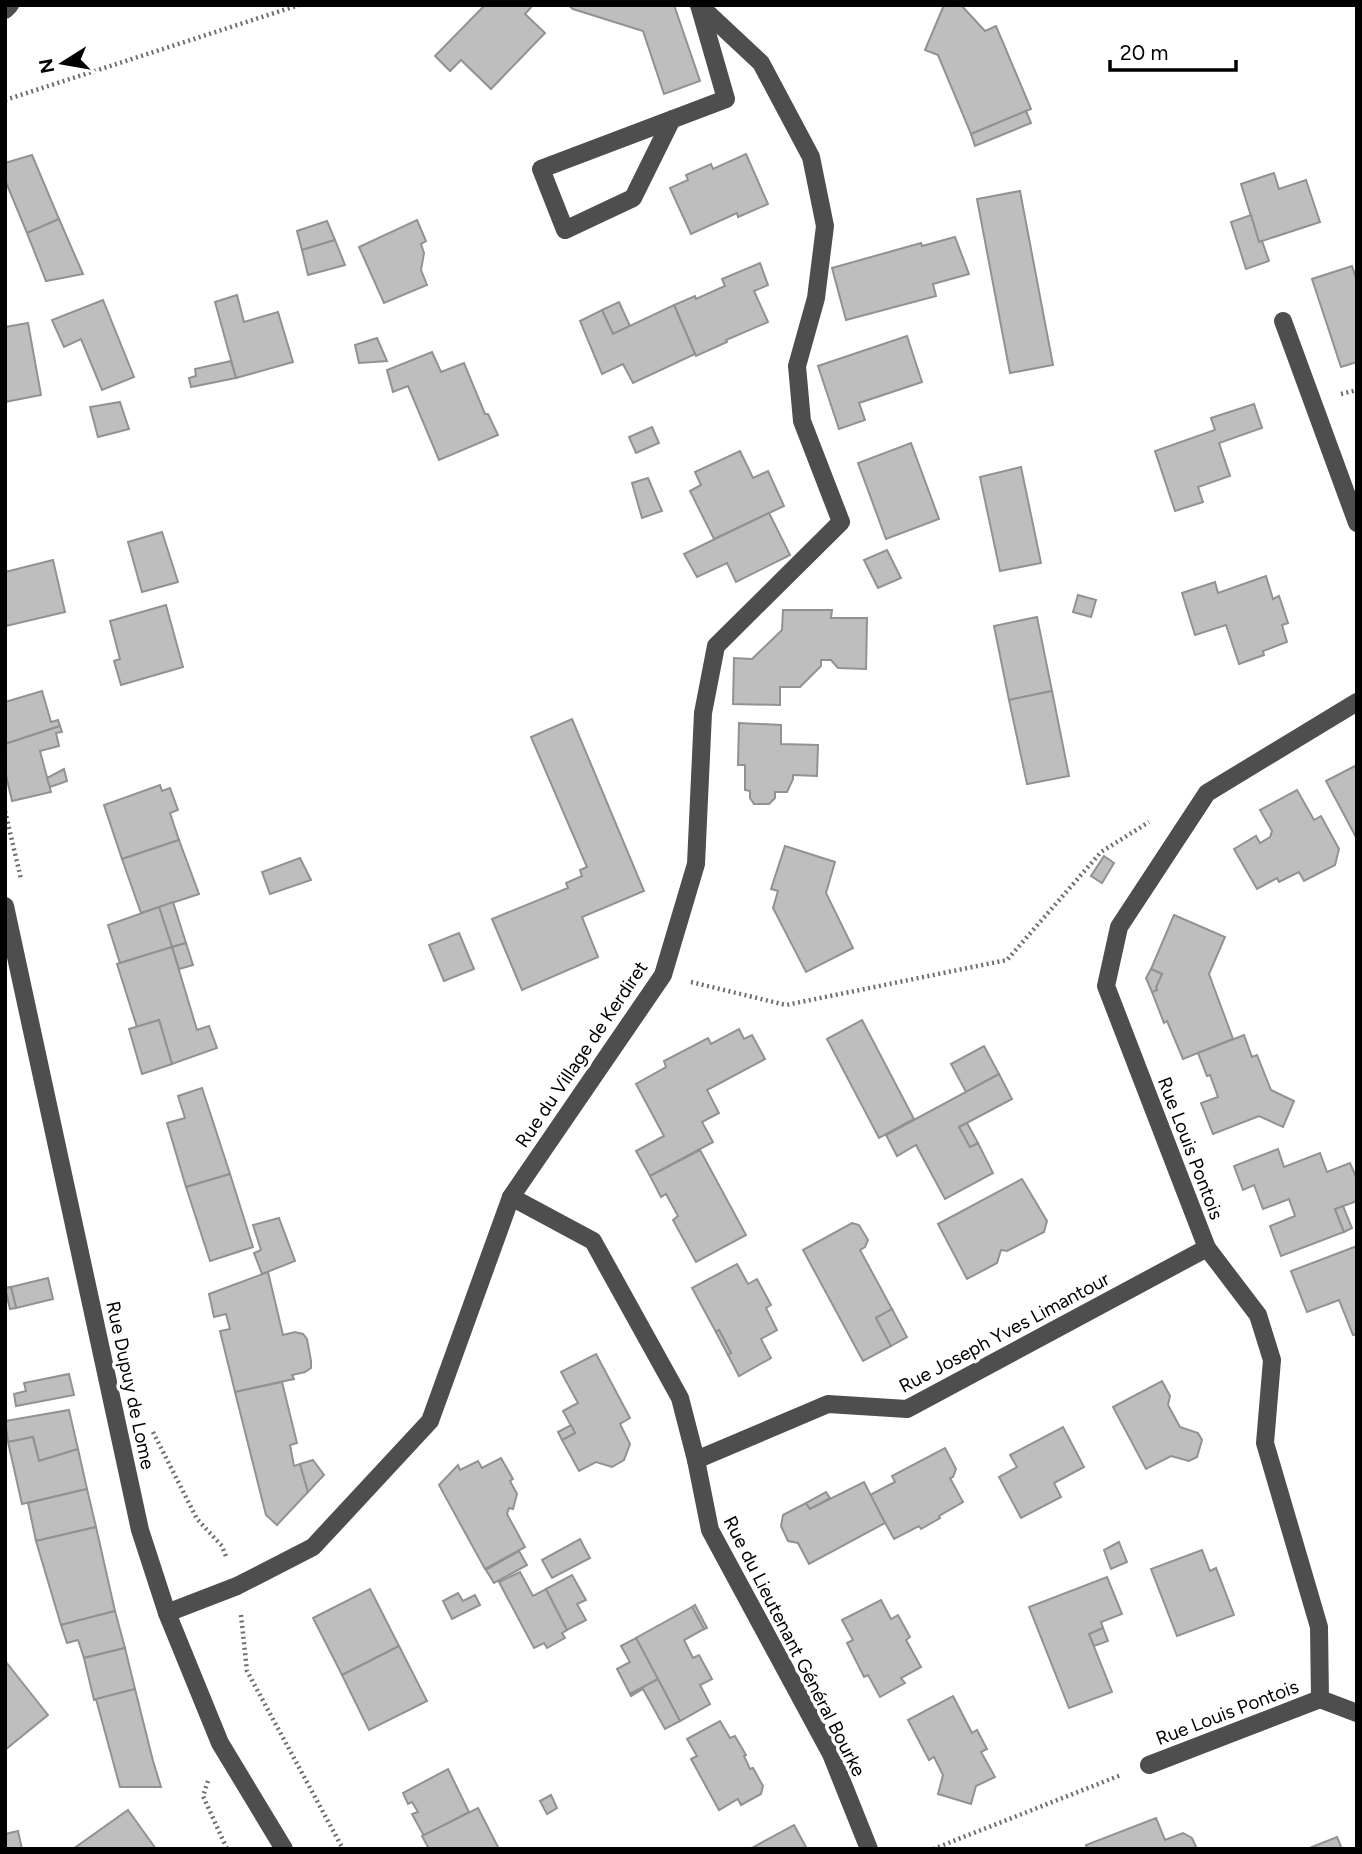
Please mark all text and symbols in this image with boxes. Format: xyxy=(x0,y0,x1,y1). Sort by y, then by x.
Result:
north arrow xyxy=(28,28,98,98)
scale bar xyxy=(1110,28,1236,72)
text: 20 m xyxy=(1120,40,1168,65)
text: N xyxy=(34,57,59,76)
street label: Rue du Village de Kerdiret xyxy=(510,957,652,1152)
street label: Rue Louis Pontois xyxy=(1153,1074,1228,1223)
street label: Rue Joseph Yves Limantour xyxy=(895,1267,1114,1398)
street label: Rue Dupuy de Lome xyxy=(101,1299,160,1471)
street label: Rue du Lieutenant Général Bourke xyxy=(719,1512,870,1780)
street label: Rue Louis Pontois xyxy=(1153,1675,1302,1750)

